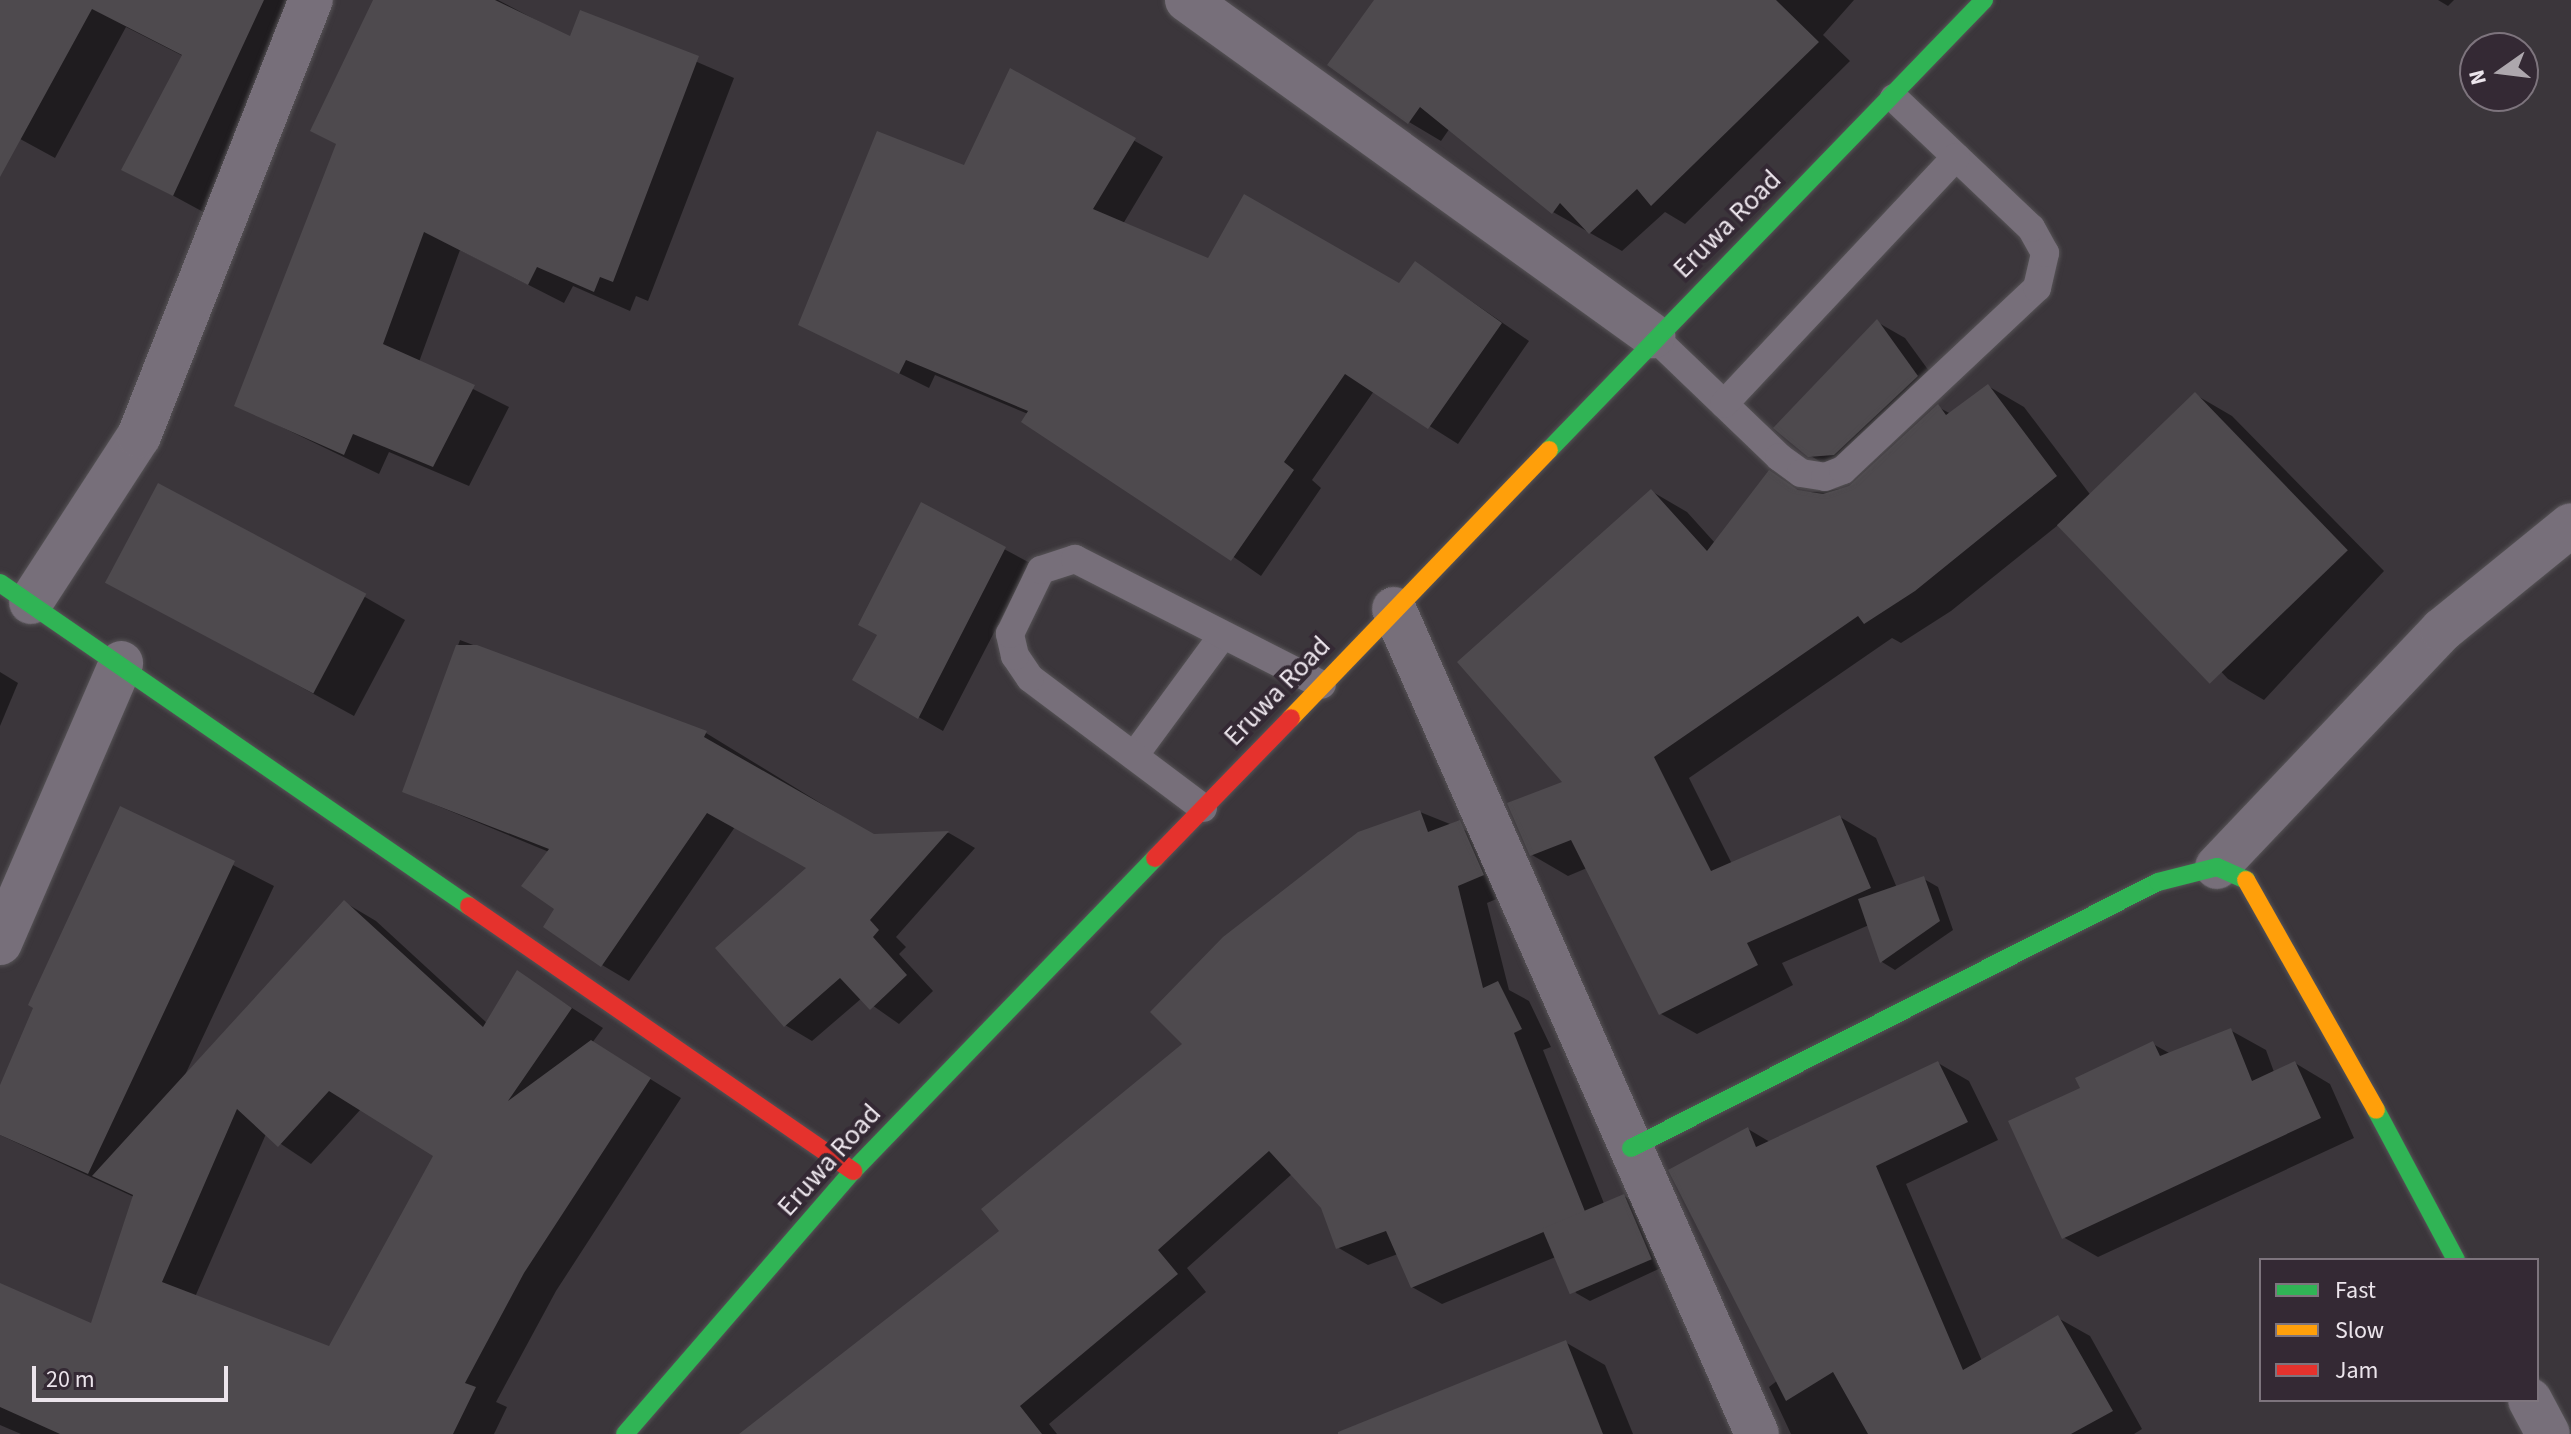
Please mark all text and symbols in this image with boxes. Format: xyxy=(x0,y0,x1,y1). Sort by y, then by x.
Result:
north arrow xyxy=(2459,32,2539,112)
text: N xyxy=(2460,66,2495,88)
street label: Eruwa Road xyxy=(1666,163,1788,285)
street label: Eruwa Road xyxy=(1217,629,1337,753)
street label: Eruwa Road xyxy=(770,1097,888,1223)
legend xyxy=(2259,1258,2539,1402)
text: Fast xyxy=(2335,1273,2376,1308)
text: Slow xyxy=(2335,1313,2384,1348)
scale bar xyxy=(36,1350,232,1400)
text: Jam xyxy=(2335,1353,2379,1388)
text: 20 m xyxy=(46,1362,95,1397)

